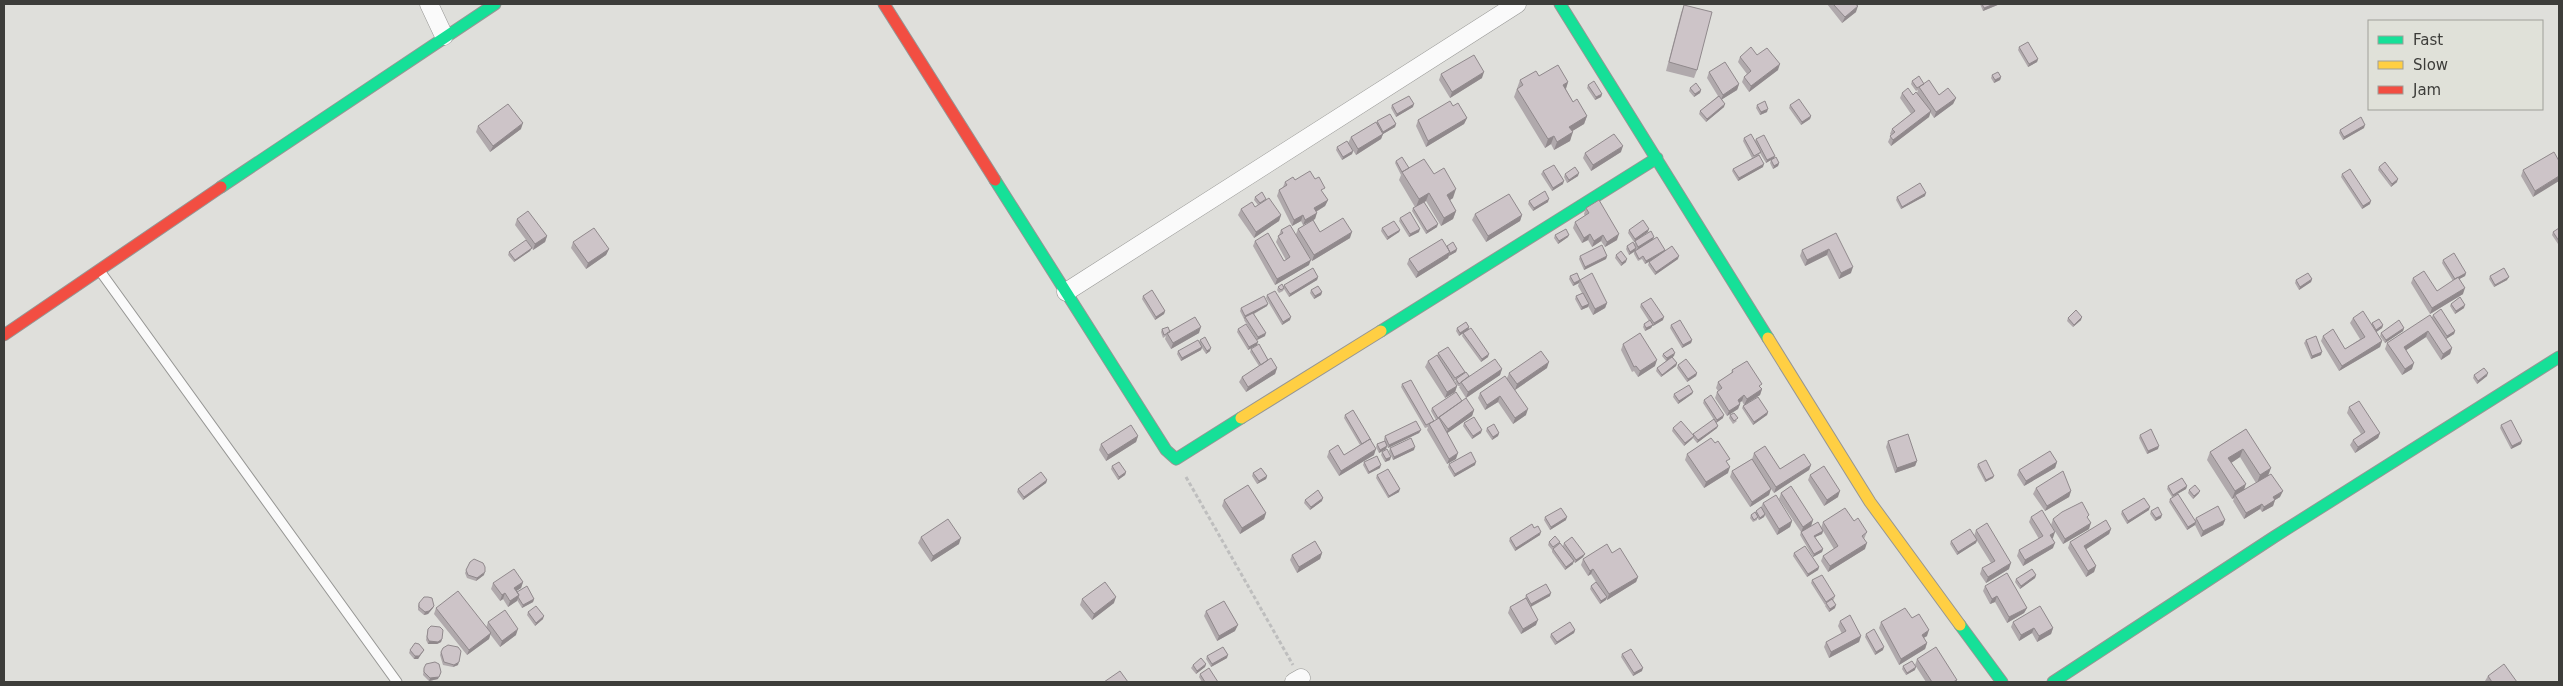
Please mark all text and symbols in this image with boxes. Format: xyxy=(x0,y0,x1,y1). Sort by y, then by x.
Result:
legend xyxy=(2368,20,2543,110)
text: Fast xyxy=(2413,31,2443,49)
text: Slow xyxy=(2413,56,2448,74)
text: Jam xyxy=(2412,81,2441,99)

